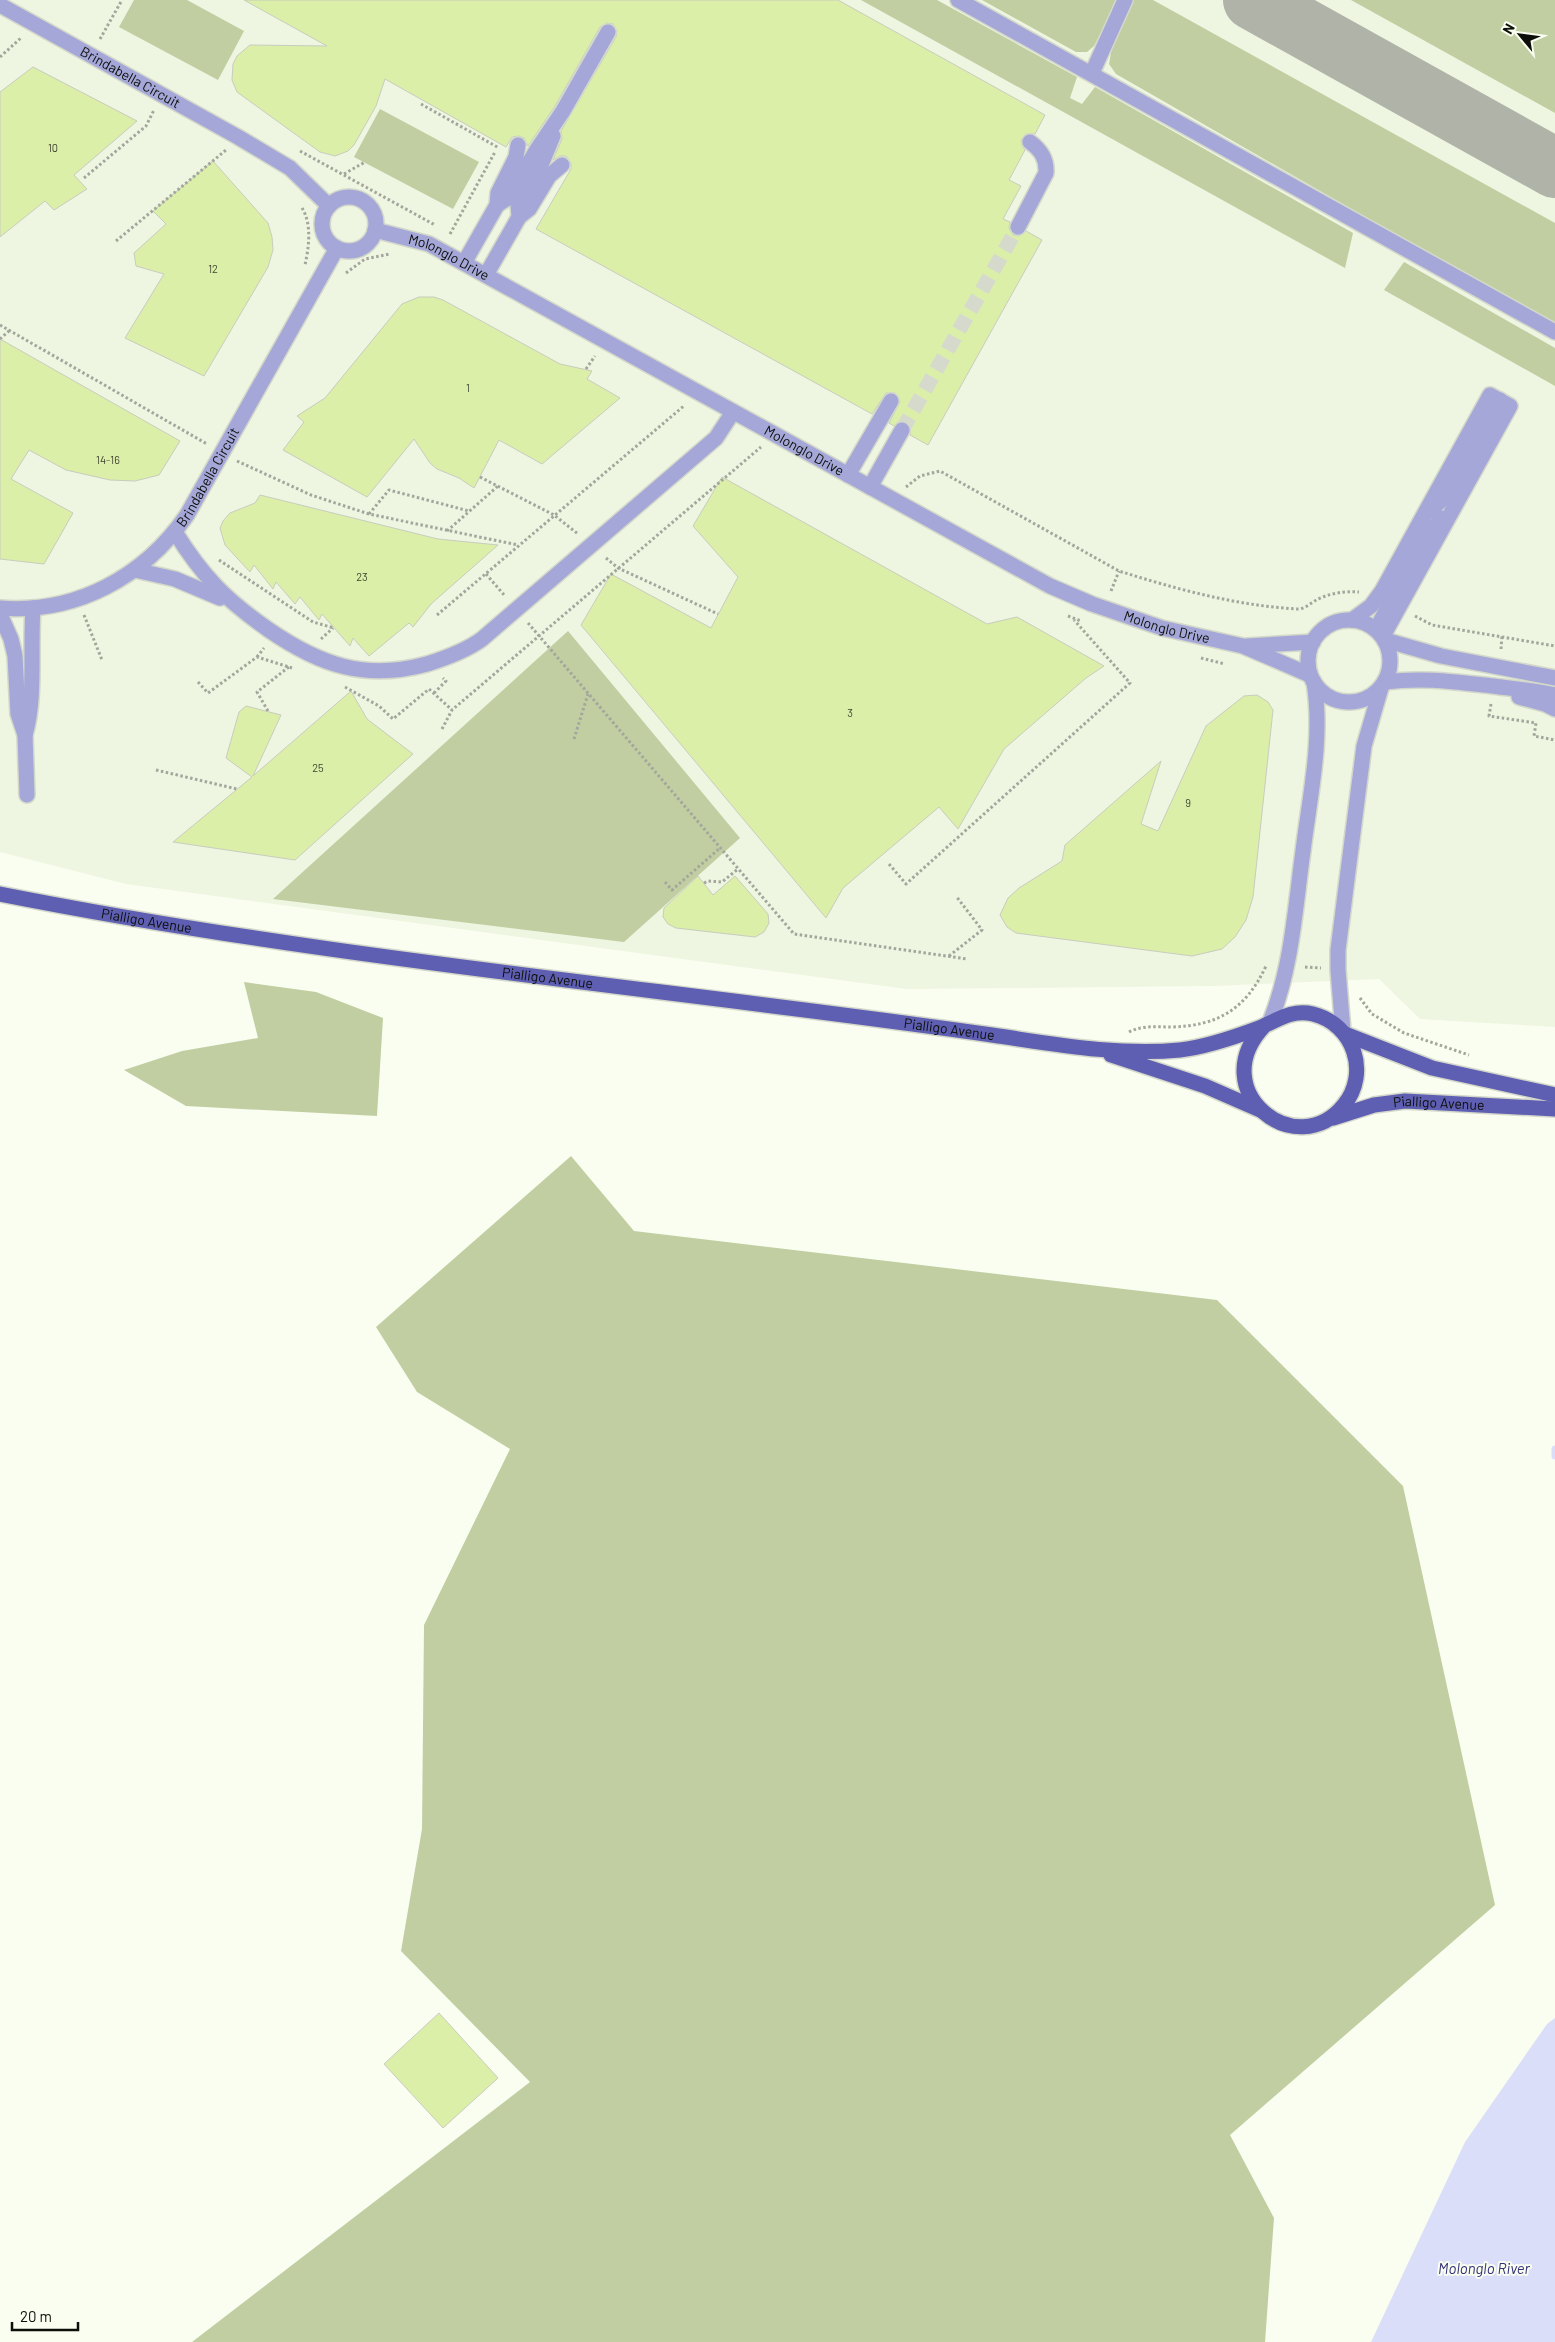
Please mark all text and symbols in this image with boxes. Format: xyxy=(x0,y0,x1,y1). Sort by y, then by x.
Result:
north arrow xyxy=(1495,10,1545,60)
text: N xyxy=(1499,20,1518,37)
street label: Brindabella Circuit xyxy=(78,42,184,111)
house number: 10 xyxy=(48,141,58,154)
street label: Molonglo Drive xyxy=(407,230,492,284)
house number: 12 xyxy=(208,262,218,275)
house number: 1 xyxy=(466,381,470,394)
street label: Molonglo Drive xyxy=(761,421,847,479)
street label: Brindabella Circuit xyxy=(172,424,242,530)
house number: 14-16 xyxy=(96,453,120,466)
house number: 23 xyxy=(356,570,368,583)
street label: Molonglo Drive xyxy=(1122,607,1212,646)
house number: 3 xyxy=(847,706,853,719)
house number: 25 xyxy=(312,761,324,774)
house number: 9 xyxy=(1185,796,1191,809)
street label: Pialligo Avenue xyxy=(100,904,193,936)
street label: Pialligo Avenue xyxy=(501,963,594,992)
street label: Pialligo Avenue xyxy=(903,1014,996,1043)
street label: Pialligo Avenue xyxy=(1392,1092,1485,1113)
water label: Molonglo River xyxy=(1438,2259,1531,2277)
scale bar xyxy=(12,2300,79,2332)
text: 20 m xyxy=(20,2307,52,2325)

